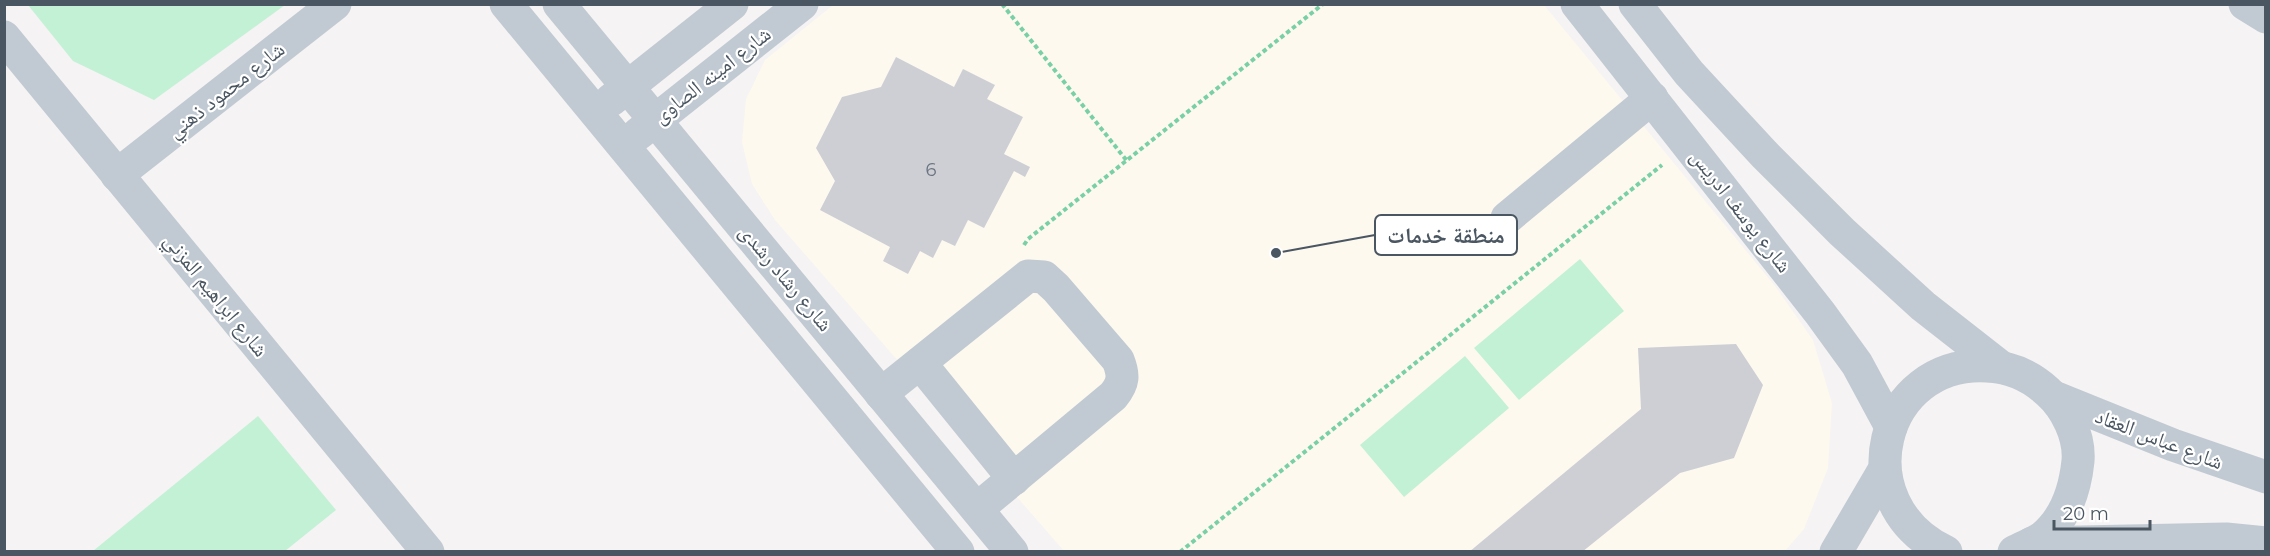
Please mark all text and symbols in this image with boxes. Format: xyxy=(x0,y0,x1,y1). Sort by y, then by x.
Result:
street label: شارع امينه الصاوى xyxy=(648,21,776,129)
street label: شارع محمود ذهني xyxy=(162,36,292,146)
street label: شارع يوسف ادريس xyxy=(1685,144,1797,278)
house number: 6 xyxy=(926,159,937,181)
callout: منطقة خدمات xyxy=(1375,215,1517,255)
street label: شارع رشاد رشدى xyxy=(734,219,838,337)
text: منطقة خدمات xyxy=(1387,222,1505,249)
street label: شارع ابراهيم المزني xyxy=(156,228,274,364)
street label: شارع عباس العقاد xyxy=(2092,403,2226,475)
scale bar xyxy=(2054,493,2150,531)
text: 20 m xyxy=(2063,503,2109,525)

